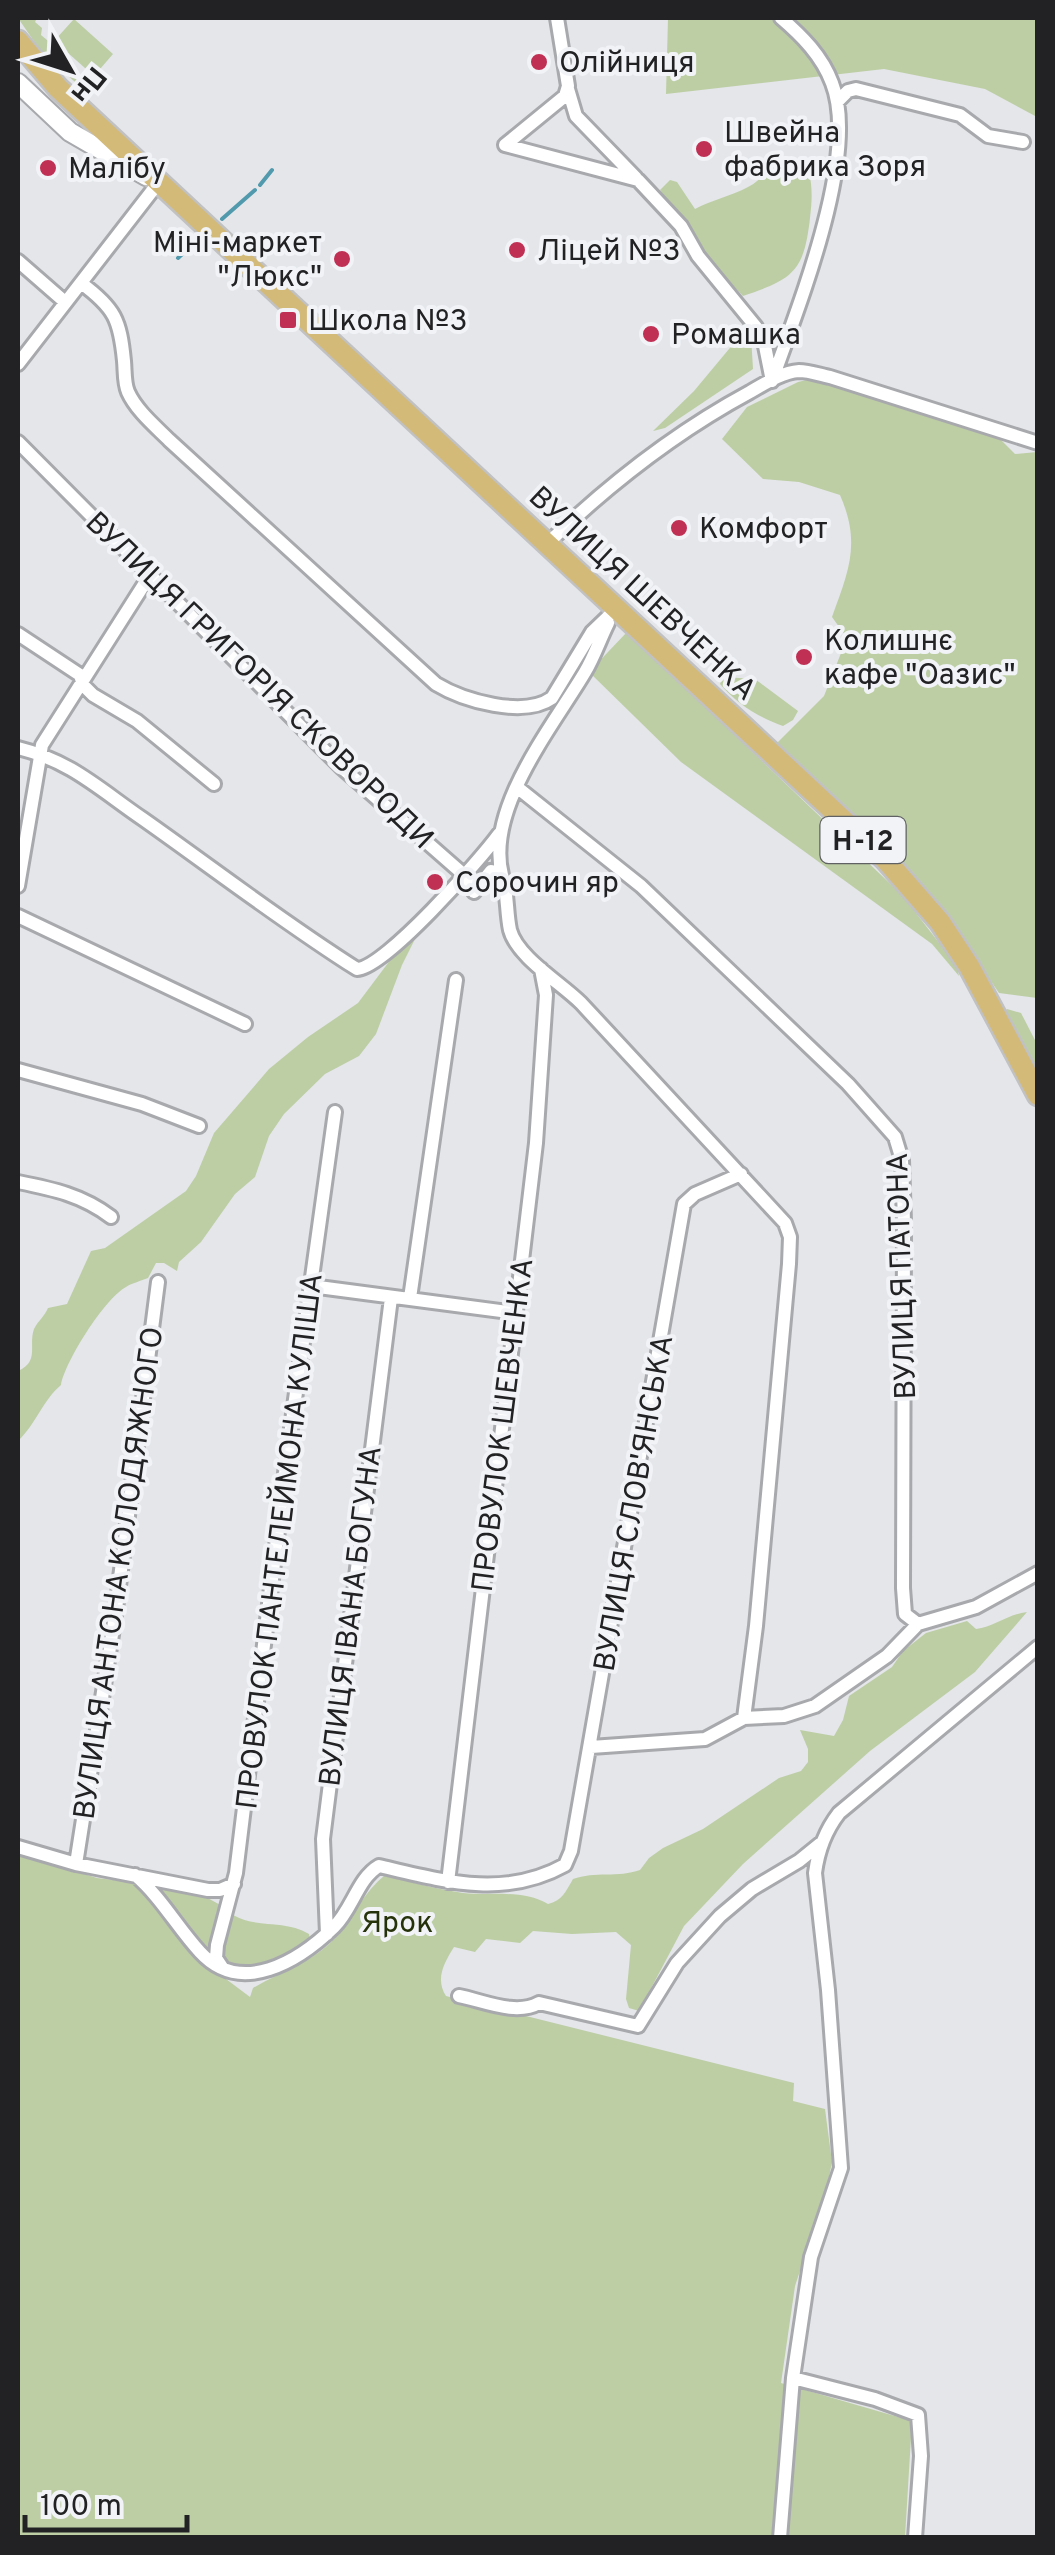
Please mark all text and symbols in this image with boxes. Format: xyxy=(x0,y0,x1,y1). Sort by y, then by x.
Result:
north arrow xyxy=(20,20,120,120)
place label: Олійниця xyxy=(559,46,695,83)
marker: Олійниця xyxy=(528,51,550,73)
text: Пн xyxy=(61,58,113,110)
place label: Швейна фабрика Зоря xyxy=(724,116,926,187)
marker: Швейна фабрика Зоря xyxy=(693,138,715,160)
place label: Малібу xyxy=(68,152,166,189)
marker: Малібу xyxy=(37,157,59,179)
place label: Міні-маркет "Люкс" xyxy=(153,226,322,297)
place label: Ліцей №3 xyxy=(537,234,681,271)
marker: Ліцей №3 xyxy=(506,239,528,261)
marker: Міні-маркет "Люкс" xyxy=(331,248,353,270)
place label: Школа №3 xyxy=(308,304,467,341)
marker: Школа №3 xyxy=(277,309,299,331)
place label: Ромашка xyxy=(671,318,801,355)
marker: Ромашка xyxy=(640,323,662,345)
street label: ВУЛИЦЯ ШЕВЧЕНКА xyxy=(520,480,763,710)
street label: ВУЛИЦЯ ГРИГОРІЯ СКОВОРОДИ xyxy=(76,505,440,858)
place label: Комфорт xyxy=(699,512,828,549)
marker: Комфорт xyxy=(668,517,690,539)
place label: Колишнє кафе "Оазис" xyxy=(824,624,1016,695)
marker: Колишнє кафе "Оазис" xyxy=(793,646,815,668)
road number: Н-12 xyxy=(820,817,906,863)
place label: Сорочин яр xyxy=(455,866,619,903)
marker: Сорочин яр xyxy=(424,871,446,893)
street label: ВУЛИЦЯ ПАТОНА xyxy=(881,1152,926,1400)
street label: ПРОВУЛОК ШЕВЧЕНКА xyxy=(466,1256,543,1594)
street label: ПРОВУЛОК ПАНТЕЛЕЙМОНА КУЛІША xyxy=(227,1271,333,1812)
street label: ВУЛИЦЯ АНТОНА КОЛОДЯЖНОГО xyxy=(68,1325,173,1822)
street label: ВУЛИЦЯ СЛОВ'ЯНСЬКА xyxy=(588,1332,683,1675)
street label: ВУЛИЦЯ ІВАНА БОГУНА xyxy=(313,1444,392,1789)
park label: Ярок xyxy=(361,1906,433,1943)
scale bar xyxy=(25,2470,188,2532)
text: 100 m xyxy=(40,2489,122,2526)

